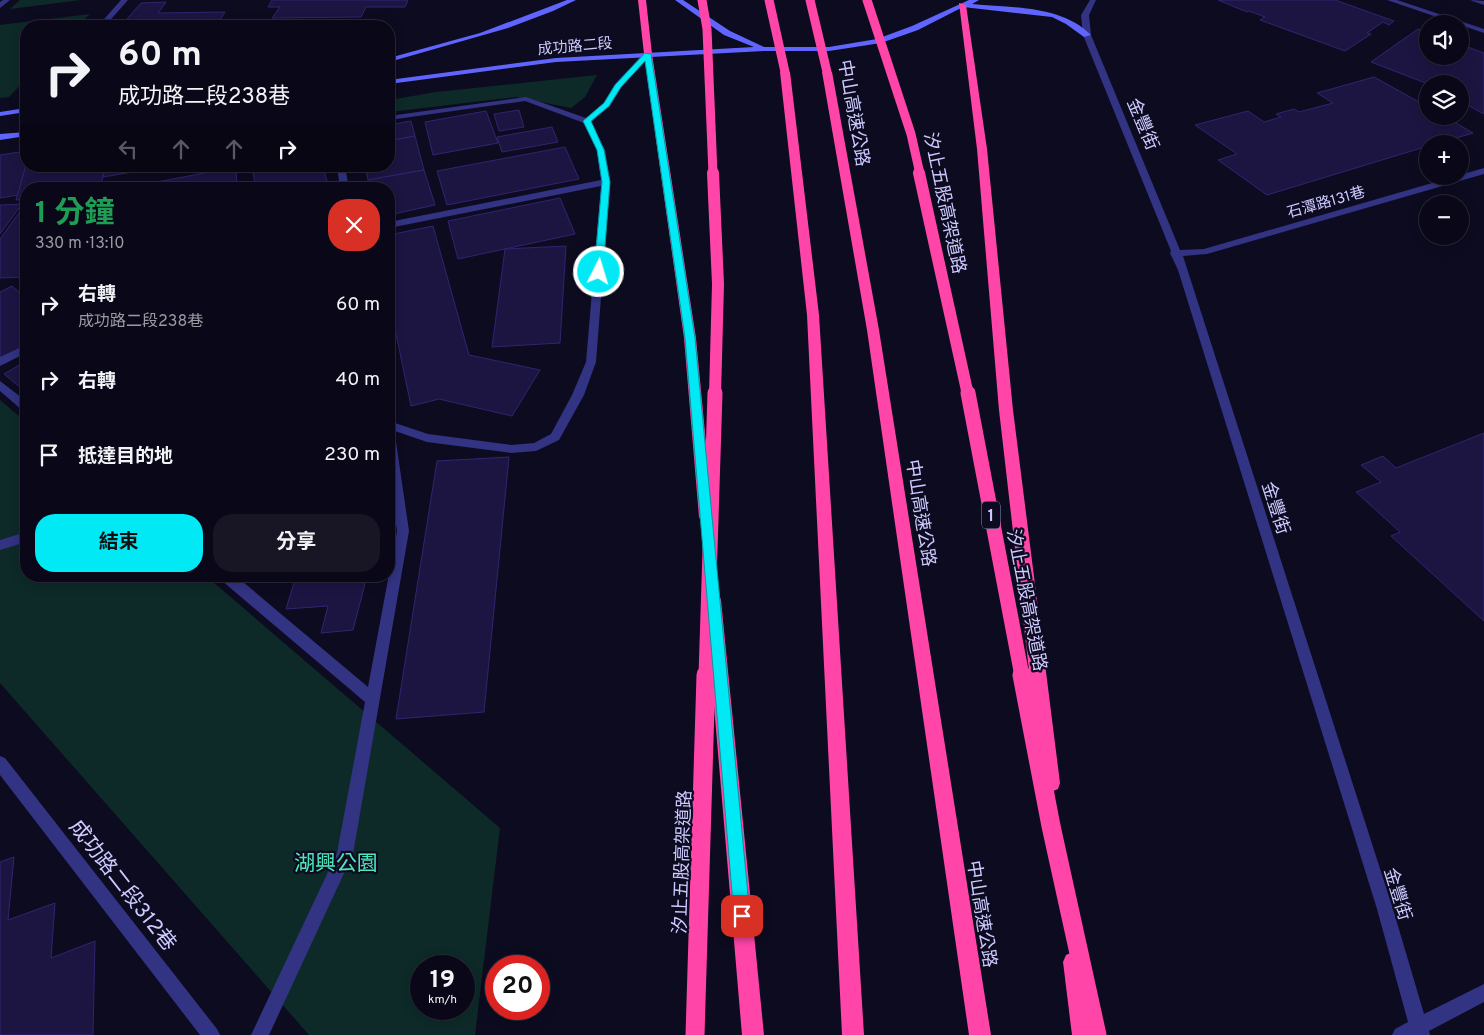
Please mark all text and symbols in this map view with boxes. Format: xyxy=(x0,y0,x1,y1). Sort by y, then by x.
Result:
map controls xyxy=(1419,15,1469,245)
button: sound xyxy=(1419,15,1469,65)
text: 60 m xyxy=(118,34,202,78)
street label: 成功路二段 xyxy=(537,35,613,60)
icon: right xyxy=(35,40,100,105)
street label: 中山高速公路 xyxy=(832,58,873,168)
button: layers xyxy=(1419,75,1469,125)
text: 成功路二段238巷 xyxy=(118,84,290,111)
street label: 金豐街 xyxy=(1120,95,1163,154)
street label: 汐止五股高架道路 xyxy=(917,130,970,276)
icon: left xyxy=(114,135,142,163)
icon: ahead xyxy=(167,135,195,163)
icon: ahead xyxy=(220,135,248,163)
icon: right xyxy=(273,135,301,163)
button: + xyxy=(1419,135,1469,185)
street label: 石潭路131巷 xyxy=(1285,183,1368,224)
button: − xyxy=(1419,195,1469,245)
text: 1 分鐘 xyxy=(35,196,115,233)
button: close xyxy=(328,199,380,251)
text: 330 m · 13:10 xyxy=(35,234,125,254)
position arrow xyxy=(572,245,624,297)
text: 右轉 xyxy=(78,283,116,307)
icon: right xyxy=(35,291,63,319)
text: 60 m xyxy=(336,293,380,317)
text: 成功路二段238巷 xyxy=(78,312,203,332)
icon: right xyxy=(35,366,63,394)
text: 40 m xyxy=(335,368,380,392)
text: 右轉 xyxy=(78,370,116,394)
icon: arrive xyxy=(35,441,63,469)
text: 230 m xyxy=(324,443,380,467)
text: 抵達目的地 xyxy=(78,445,173,469)
street label: 中山高速公路 xyxy=(900,458,939,568)
street label: 金豐街 xyxy=(1255,479,1294,538)
road number: 1 xyxy=(982,502,1000,528)
button: 結束 xyxy=(35,514,203,572)
button: 分享 xyxy=(213,514,380,572)
street label: 汐止五股高架道路 xyxy=(1001,527,1051,673)
street label: 汐止五股高架道路 xyxy=(669,790,698,934)
street label: 成功路二段312巷 xyxy=(62,815,181,957)
park label: 湖興公園 xyxy=(294,851,378,878)
street label: 中山高速公路 xyxy=(961,859,1000,969)
street label: 金豐街 xyxy=(1378,865,1415,924)
pin xyxy=(721,895,763,937)
icon: arrive xyxy=(728,902,756,930)
speed limit sign: 20 xyxy=(485,955,550,1020)
text: 19 xyxy=(430,965,455,997)
text: km/h xyxy=(428,992,457,1008)

